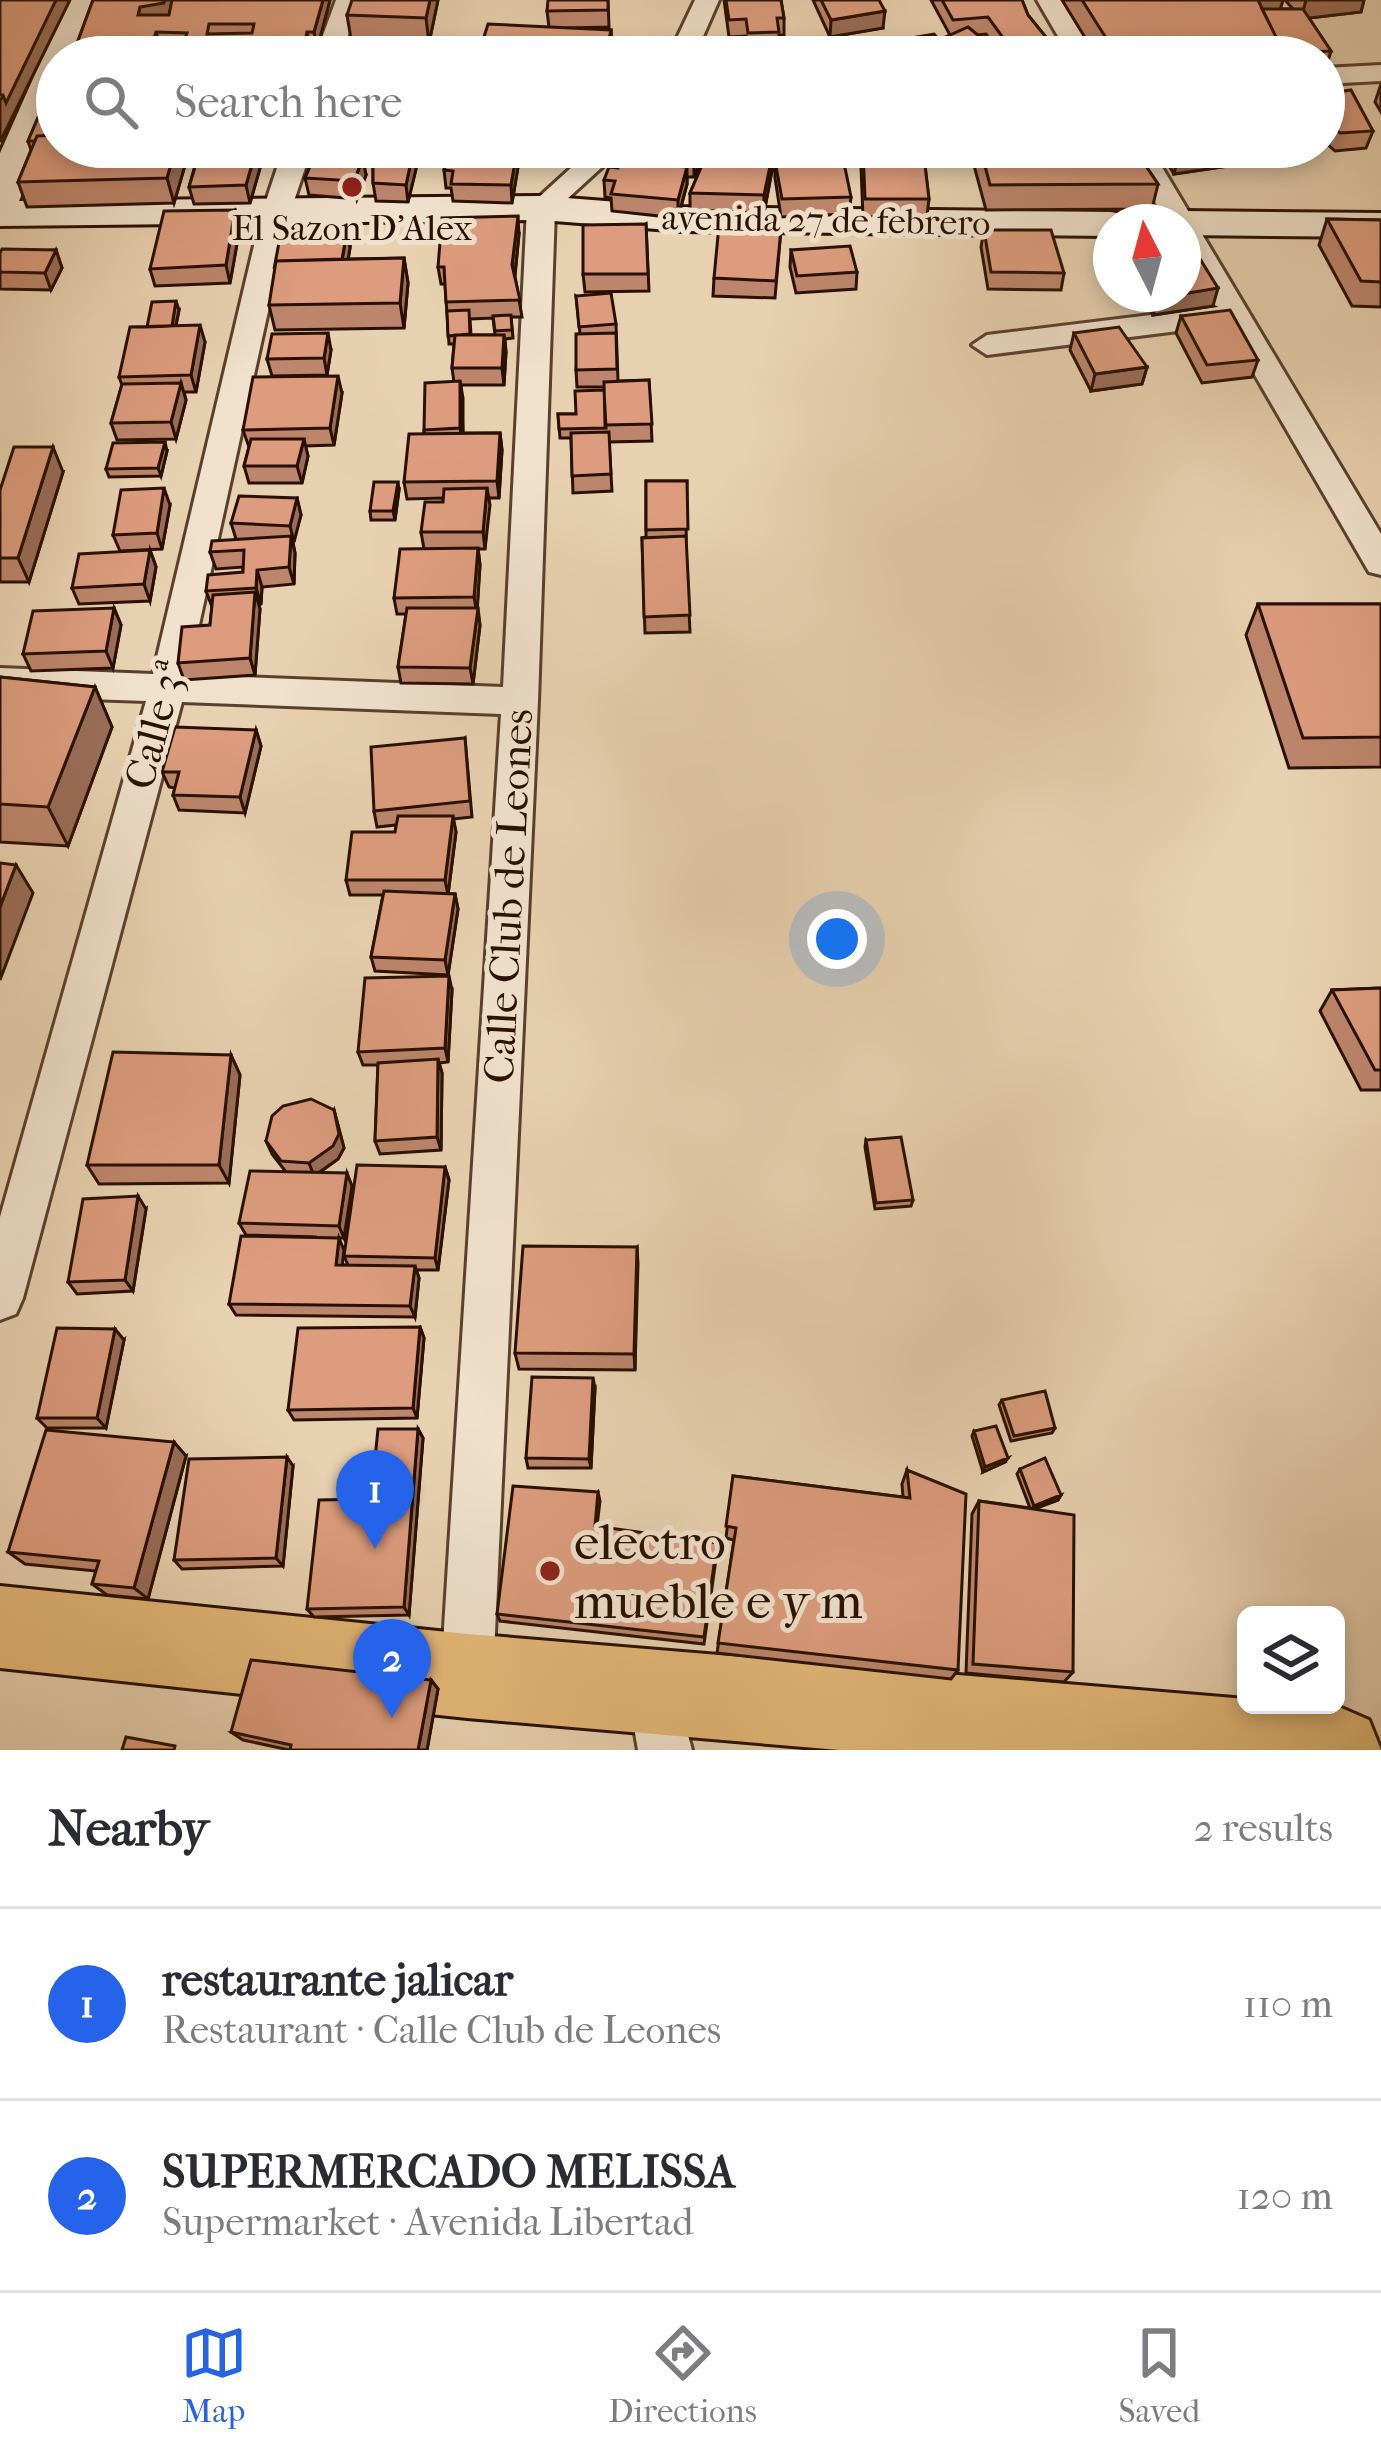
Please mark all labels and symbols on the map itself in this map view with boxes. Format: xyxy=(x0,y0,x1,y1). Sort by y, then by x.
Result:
marker: El Sazon D'Alex xyxy=(339,174,365,200)
street label: avenida 27 de febrero xyxy=(661,196,991,244)
north arrow xyxy=(1093,204,1201,312)
place label: El Sazon D'Alex xyxy=(232,207,472,249)
street label: Calle 3ª xyxy=(115,653,197,795)
street label: Calle Club de Leones xyxy=(475,707,543,1085)
your location xyxy=(807,909,867,969)
pin: 1 xyxy=(336,1450,414,1549)
place label: electro mueble e y m xyxy=(574,1512,863,1631)
marker: electro mueble e y m xyxy=(537,1558,563,1584)
pin: 2 xyxy=(353,1619,431,1718)

